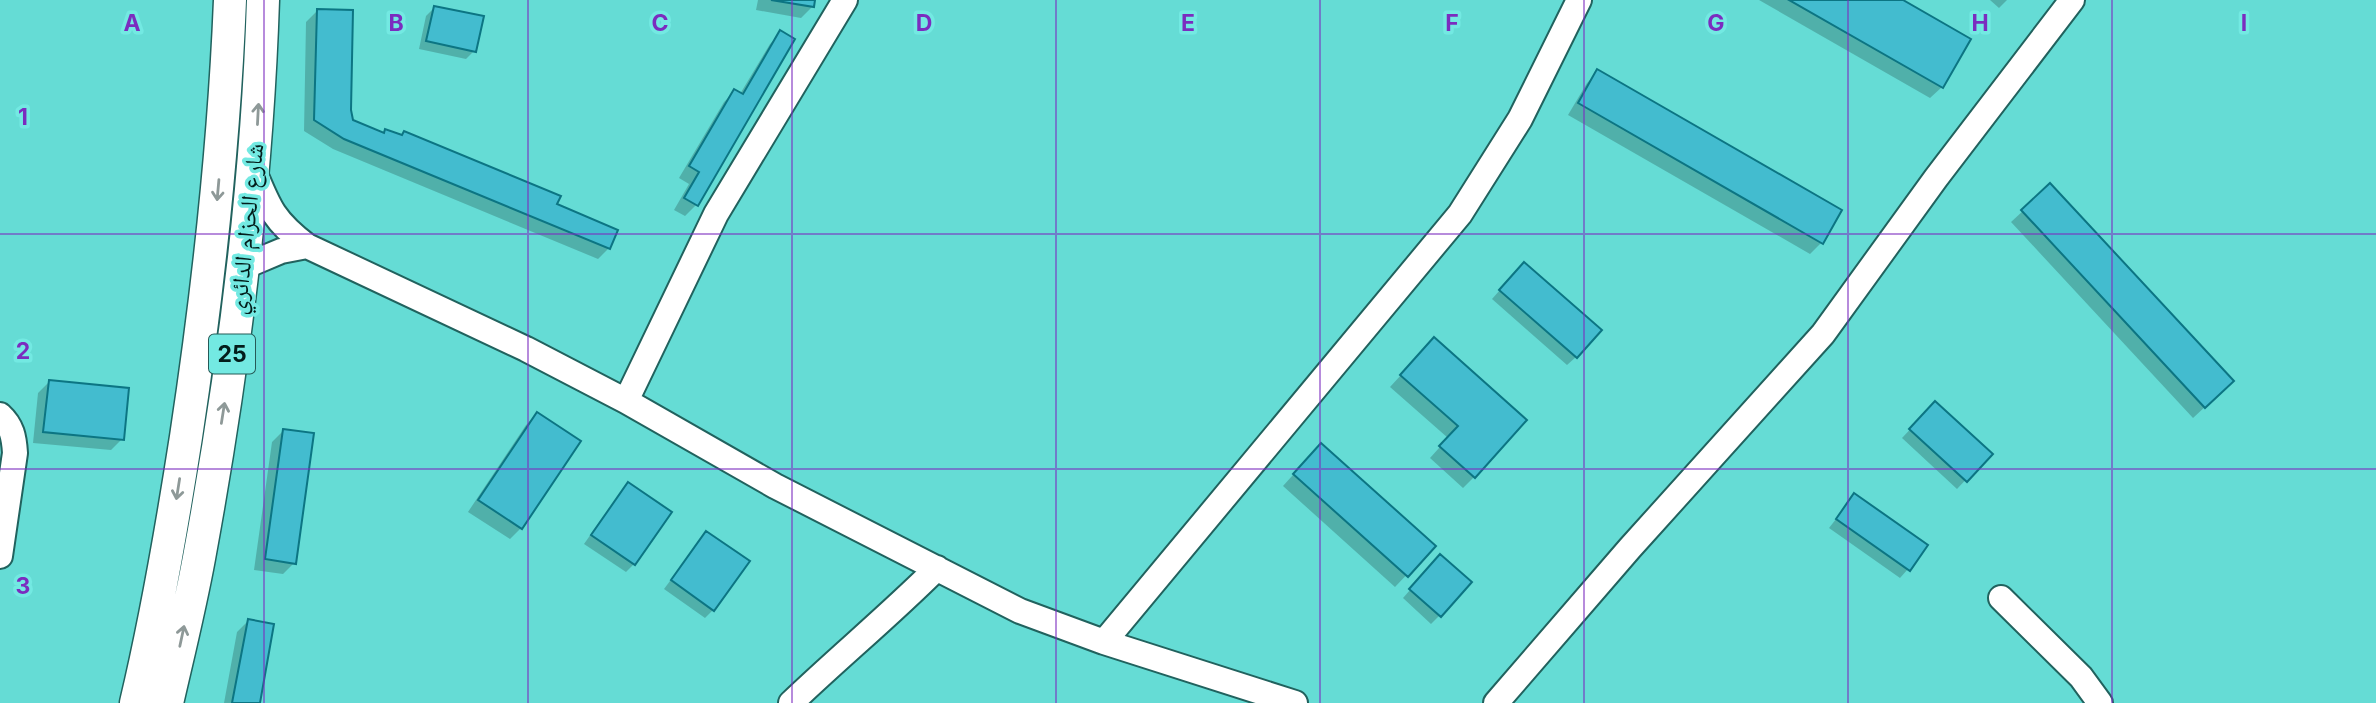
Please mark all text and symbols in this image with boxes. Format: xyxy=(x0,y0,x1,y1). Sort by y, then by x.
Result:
text: A xyxy=(123,9,141,37)
text: B xyxy=(388,9,404,37)
text: C xyxy=(651,9,669,37)
text: D xyxy=(916,9,932,37)
text: E xyxy=(1181,9,1195,37)
text: F xyxy=(1445,9,1459,37)
text: G xyxy=(1707,9,1725,37)
text: H xyxy=(1971,9,1989,37)
text: I xyxy=(2241,9,2247,37)
text: 1 xyxy=(18,103,28,131)
one-way arrow xyxy=(252,103,265,126)
street label: شارع الحزام الدائري xyxy=(223,142,274,317)
one-way arrow xyxy=(211,178,224,201)
road number: 25 xyxy=(209,334,255,374)
text: 2 xyxy=(16,337,30,365)
one-way arrow xyxy=(216,402,229,424)
one-way arrow xyxy=(171,477,184,499)
text: 3 xyxy=(16,572,30,600)
one-way arrow xyxy=(176,625,189,648)

